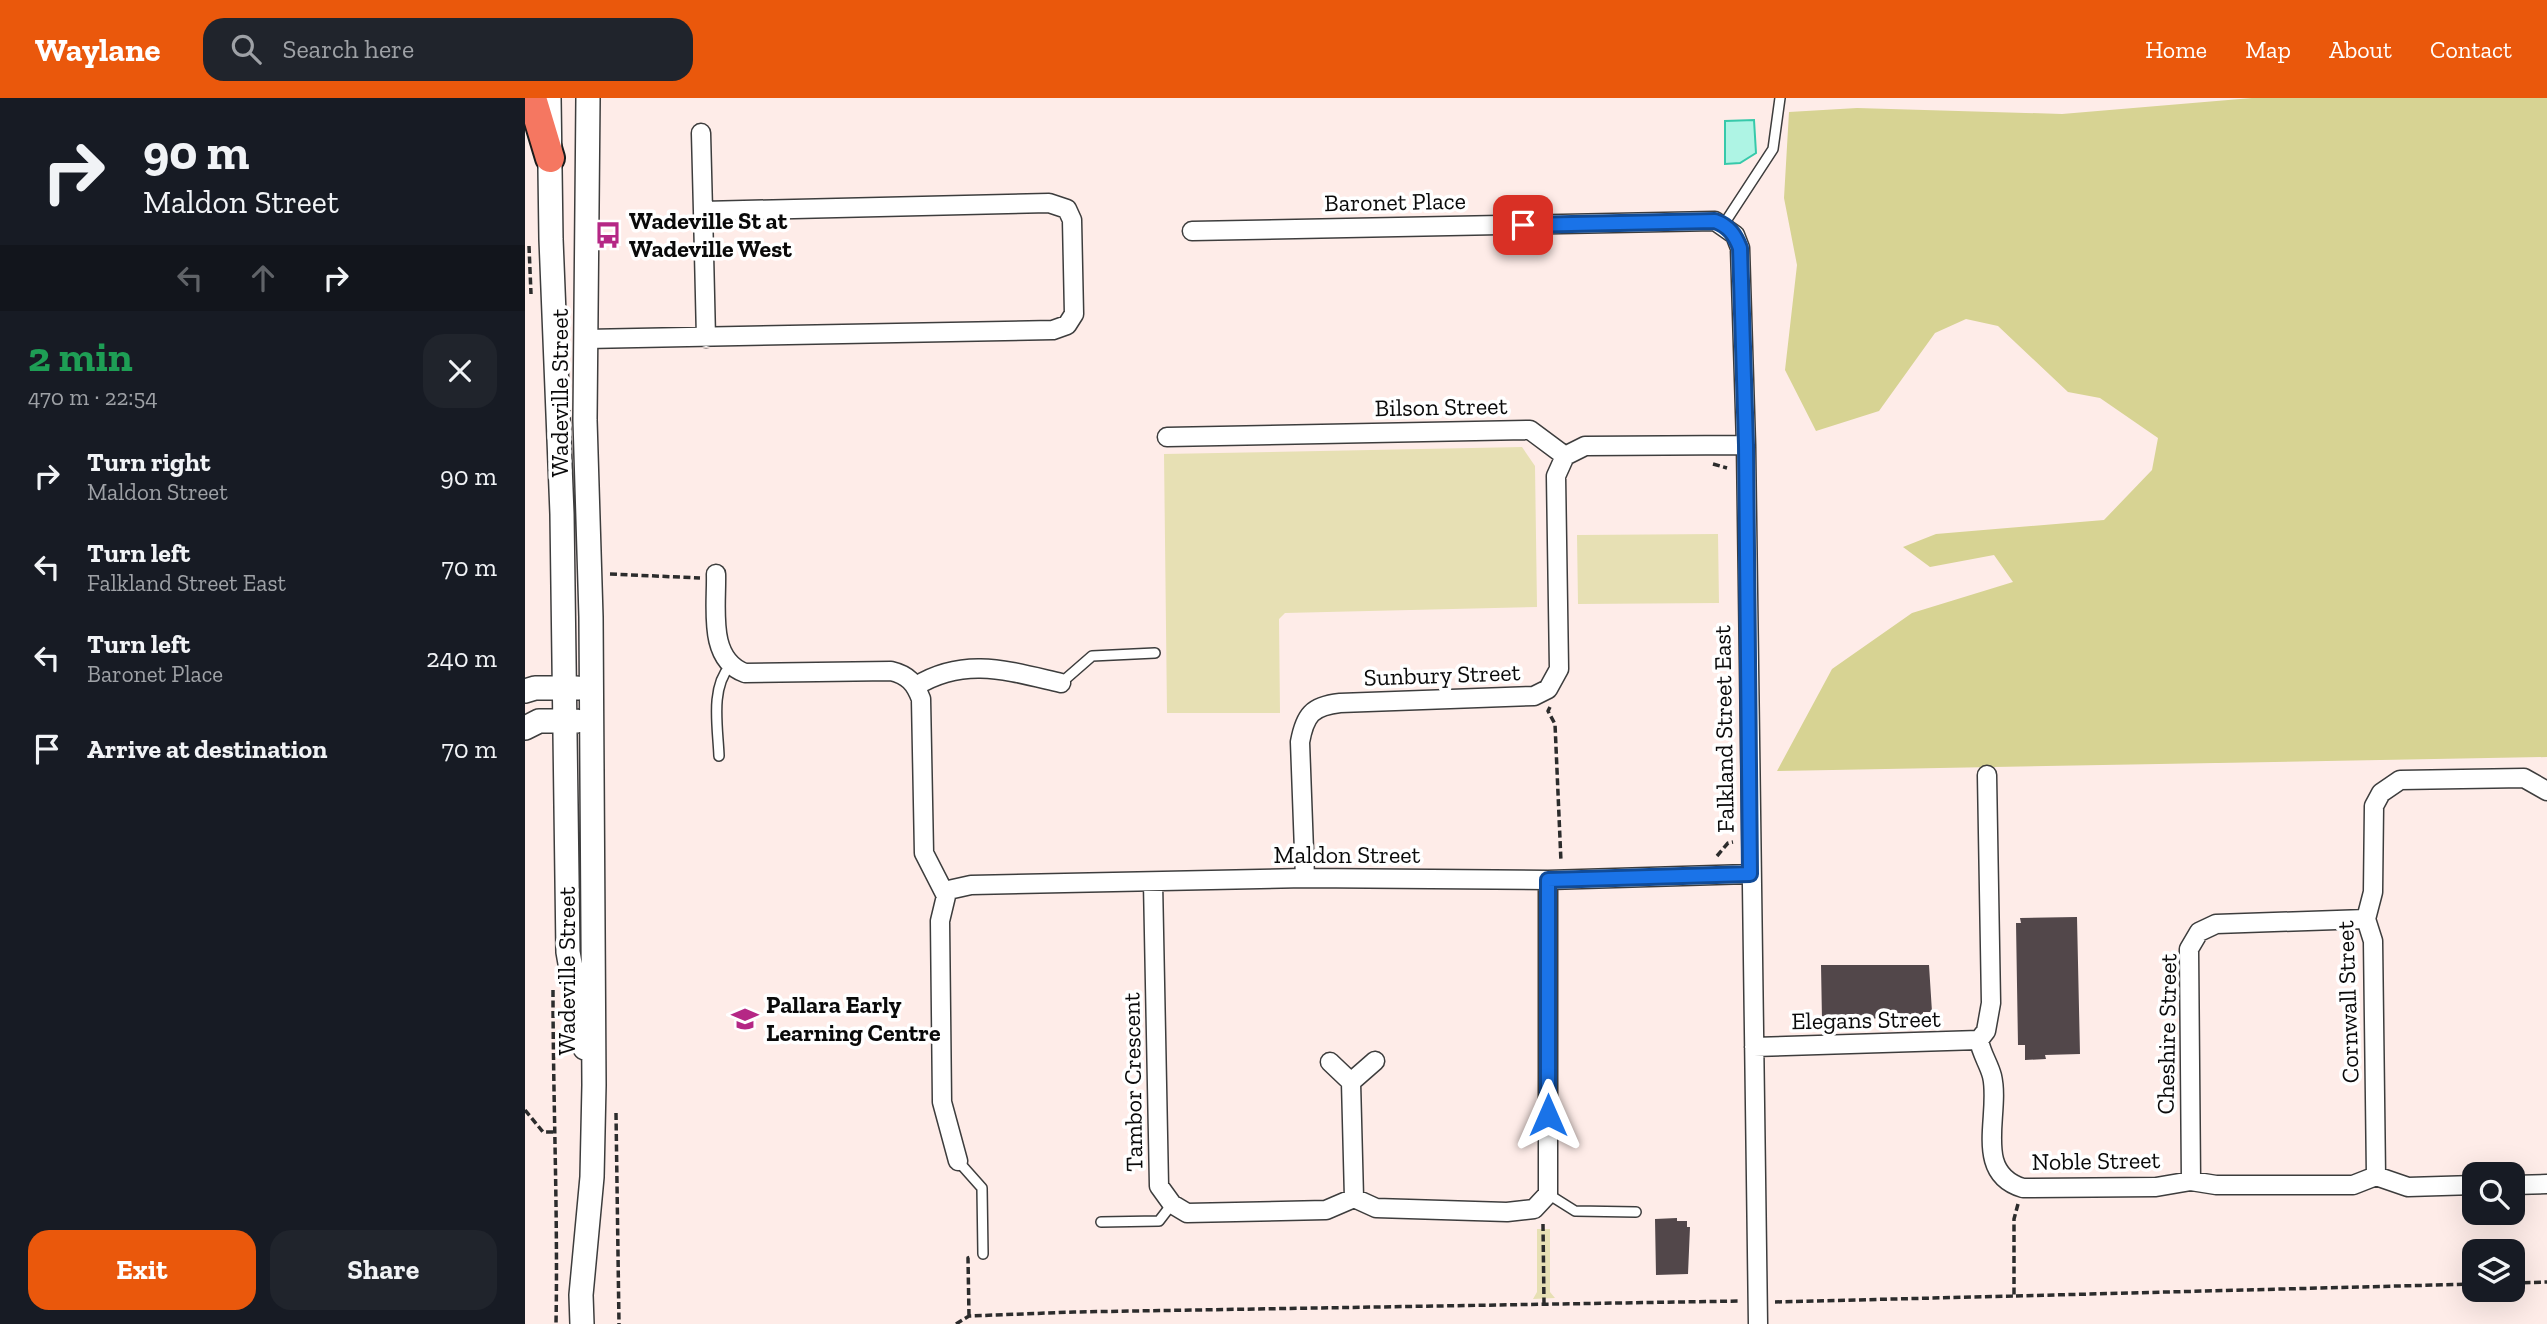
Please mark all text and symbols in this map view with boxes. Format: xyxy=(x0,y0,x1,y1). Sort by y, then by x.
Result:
search box xyxy=(203,18,693,81)
text: Waylane xyxy=(35,30,161,69)
icon: search xyxy=(227,30,265,68)
text: Search here xyxy=(283,33,414,65)
text: Home xyxy=(2145,35,2207,64)
text: Map xyxy=(2245,35,2291,64)
text: About xyxy=(2329,35,2392,64)
text: Contact xyxy=(2430,35,2512,64)
text: 90 m xyxy=(143,123,250,182)
icon: right xyxy=(28,126,119,217)
text: Maldon Street xyxy=(143,183,339,221)
street label: Baronet Place xyxy=(1324,186,1466,217)
pin xyxy=(1493,195,1553,255)
place label: Wadeville St at Wadeville West xyxy=(629,206,792,263)
icon: arrive xyxy=(1504,206,1542,244)
bus stop icon: Wadeville St at Wadeville West xyxy=(593,220,623,250)
icon: left xyxy=(171,259,209,297)
icon: ahead xyxy=(244,259,282,297)
icon: right xyxy=(317,259,355,297)
street label: Wadeville Street xyxy=(545,309,574,477)
text: 2 min xyxy=(28,331,133,382)
button: close xyxy=(423,334,497,408)
text: 470 m · 22:54 xyxy=(28,383,158,411)
street label: Bilson Street xyxy=(1374,391,1508,422)
text: Turn right xyxy=(87,446,210,478)
icon: right xyxy=(28,457,66,495)
text: 90 m xyxy=(440,460,497,492)
text: Maldon Street xyxy=(87,478,228,506)
text: Turn left xyxy=(87,537,190,569)
icon: left xyxy=(28,548,66,586)
text: 70 m xyxy=(441,551,497,583)
text: Falkland Street East xyxy=(87,569,286,597)
street label: Falkland Street East xyxy=(1707,625,1740,833)
text: Turn left xyxy=(87,628,190,660)
icon: left xyxy=(28,639,66,677)
text: 240 m xyxy=(426,642,497,674)
street label: Sunbury Street xyxy=(1363,657,1521,692)
text: Baronet Place xyxy=(87,660,223,688)
icon: arrive xyxy=(28,730,66,768)
text: Arrive at destination xyxy=(87,733,327,765)
text: 70 m xyxy=(441,733,497,765)
street label: Maldon Street xyxy=(1274,840,1421,869)
street label: Wadeville Street xyxy=(552,887,581,1055)
street label: Cornwall Street xyxy=(2330,920,2365,1084)
street label: Cheshire Street xyxy=(2151,953,2182,1115)
place label: Pallara Early Learning Centre xyxy=(766,990,941,1047)
street label: Tambor Crescent xyxy=(1116,992,1149,1172)
school or university icon: Pallara Early Learning Centre xyxy=(730,1004,760,1034)
street label: Elegans Street xyxy=(1791,1004,1941,1035)
position arrow xyxy=(1511,1078,1585,1152)
street label: Noble Street xyxy=(2031,1145,2161,1176)
map controls xyxy=(2462,1162,2525,1302)
button: search xyxy=(2462,1162,2525,1225)
button: Exit xyxy=(28,1230,256,1310)
button: Share xyxy=(270,1230,497,1310)
button: layers xyxy=(2462,1239,2525,1302)

